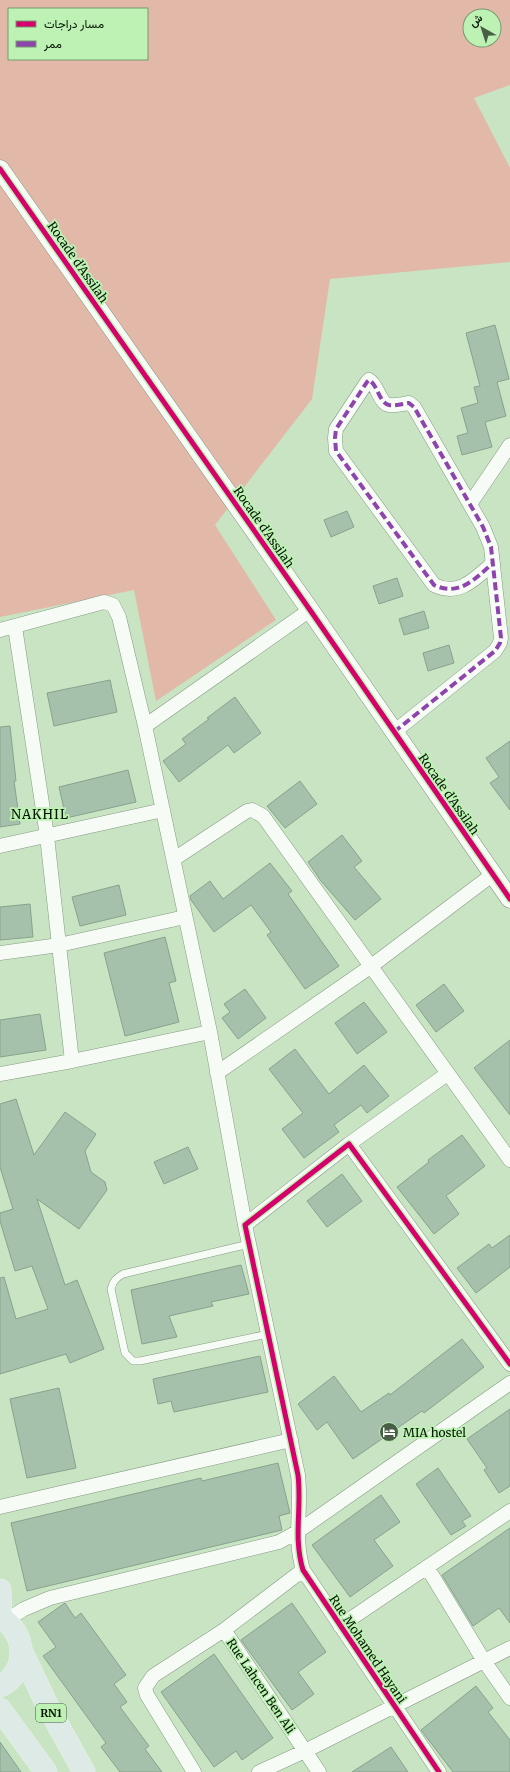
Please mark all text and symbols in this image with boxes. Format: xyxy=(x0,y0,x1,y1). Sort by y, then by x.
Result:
legend xyxy=(8,8,148,60)
north arrow xyxy=(462,8,502,48)
text: ش xyxy=(466,11,485,30)
text: مسار دراجات xyxy=(44,16,104,32)
text: ممر xyxy=(43,36,62,52)
street label: Rocade d'Assilah xyxy=(44,219,112,305)
street label: Rocade d'Assilah xyxy=(230,484,298,570)
street label: Rocade d'Assilah xyxy=(415,751,483,837)
district label: NAKHIL xyxy=(11,806,69,823)
hotel icon: MIA hostel xyxy=(378,1421,400,1443)
place label: MIA hostel xyxy=(403,1425,466,1440)
street label: Rue Mohamed Hayani xyxy=(326,1592,410,1706)
street label: Rue Lahcen Ben Ali xyxy=(224,1636,298,1737)
road number: RN1 xyxy=(36,1704,66,1722)

